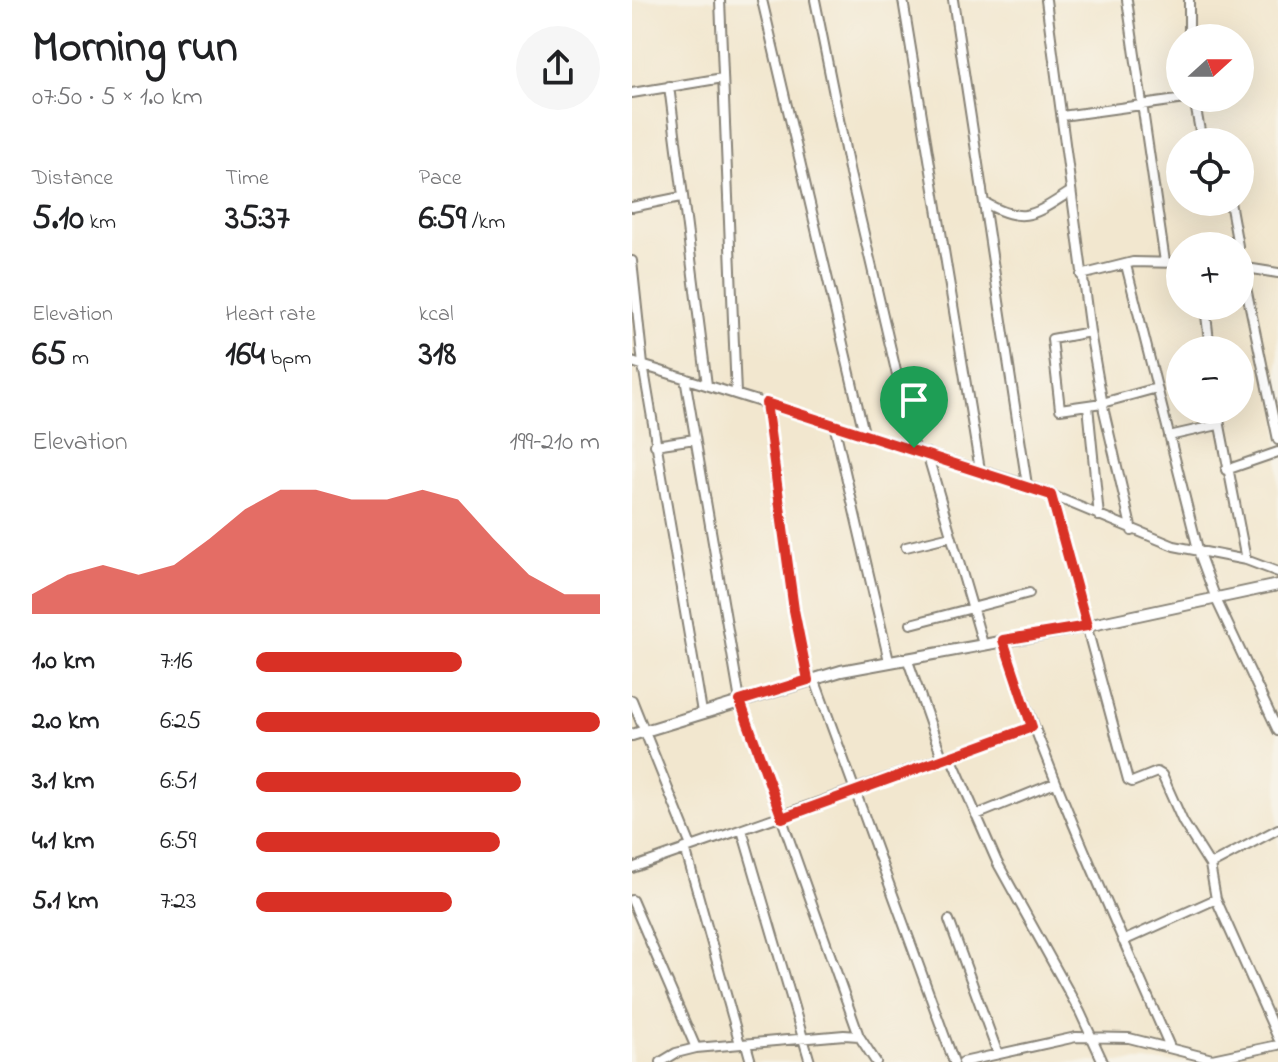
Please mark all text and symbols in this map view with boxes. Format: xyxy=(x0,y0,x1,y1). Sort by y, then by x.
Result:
text: Morning run xyxy=(32,17,238,81)
north arrow xyxy=(1166,24,1254,112)
map controls xyxy=(1166,24,1254,424)
button: share xyxy=(516,26,600,110)
text: 07:50 · 5 × 1.0 km xyxy=(32,79,203,117)
button: locate xyxy=(1166,128,1254,216)
text: Distance xyxy=(32,163,113,195)
text: Time xyxy=(225,163,269,195)
text: Pace xyxy=(419,163,462,195)
text: 5.10 xyxy=(32,195,84,245)
text: 35:37 xyxy=(225,195,290,245)
text: 6:59 xyxy=(419,195,466,245)
text: km xyxy=(84,207,116,239)
text: /km xyxy=(466,207,505,239)
button: + xyxy=(1166,232,1254,320)
text: Elevation xyxy=(32,299,113,331)
text: Heart rate xyxy=(225,299,316,331)
text: kcal xyxy=(419,299,454,331)
text: 65 xyxy=(32,331,66,381)
text: 164 xyxy=(225,331,265,381)
text: 318 xyxy=(419,331,456,381)
button: − xyxy=(1166,336,1254,424)
text: m xyxy=(66,343,89,375)
text: bpm xyxy=(265,343,311,375)
pin xyxy=(880,366,948,448)
icon: arrive xyxy=(892,378,936,422)
text: Elevation xyxy=(32,424,128,462)
text: 199–210 m xyxy=(509,424,600,462)
text: 1.0 km xyxy=(32,643,95,681)
text: 7:16 xyxy=(160,643,193,681)
text: 2.0 km xyxy=(32,703,100,741)
text: 6:25 xyxy=(160,703,201,741)
text: 3.1 km xyxy=(32,763,94,801)
text: 6:51 xyxy=(160,763,197,801)
text: 4.1 km xyxy=(32,823,94,861)
text: 6:59 xyxy=(160,823,196,861)
text: 5.1 km xyxy=(32,883,99,921)
text: 7:23 xyxy=(160,883,197,921)

